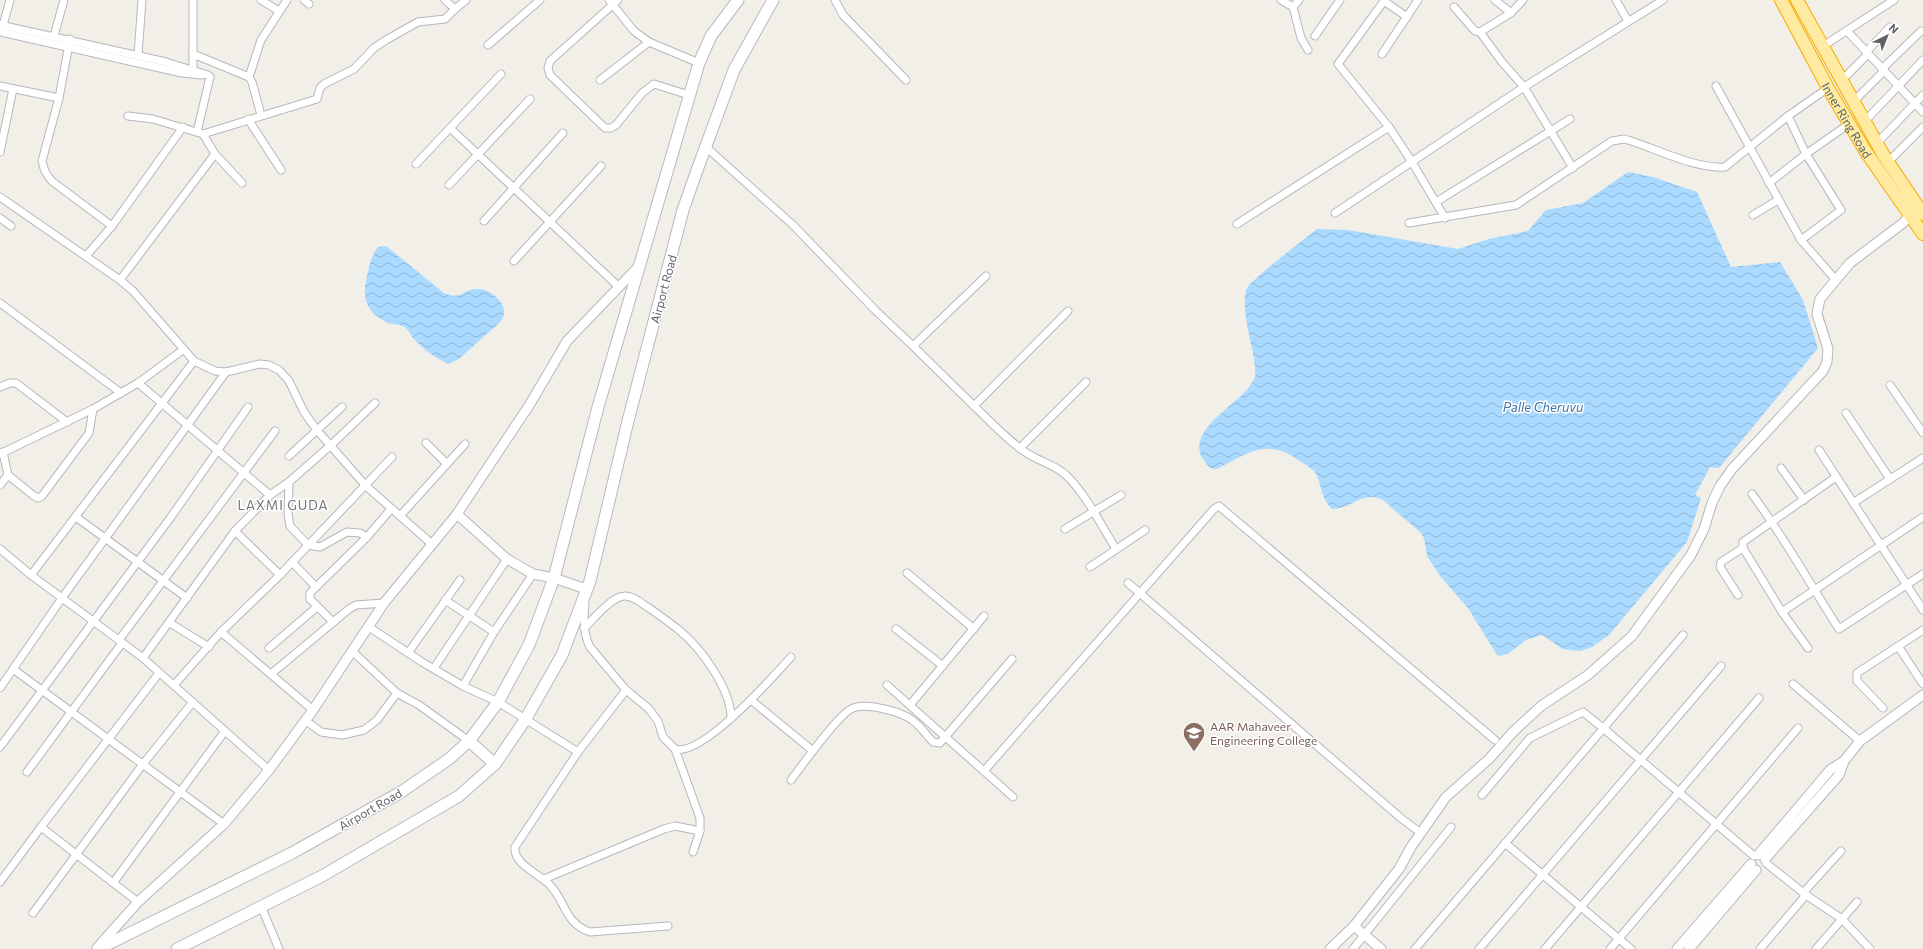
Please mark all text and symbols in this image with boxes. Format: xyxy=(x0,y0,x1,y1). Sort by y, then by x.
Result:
north arrow xyxy=(1867,16,1907,56)
text: N xyxy=(1887,21,1902,36)
street label: Inner Ring Road xyxy=(1819,80,1875,161)
street label: Airport Road xyxy=(647,253,679,325)
water label: Palle Cheruvu xyxy=(1503,399,1583,415)
district label: LAXMI GUDA xyxy=(238,497,328,513)
place label: AAR Mahaveer Engineering College xyxy=(1210,719,1317,747)
school or university icon: AAR Mahaveer Engineering College xyxy=(1181,720,1207,753)
street label: Airport Road xyxy=(336,785,404,833)

